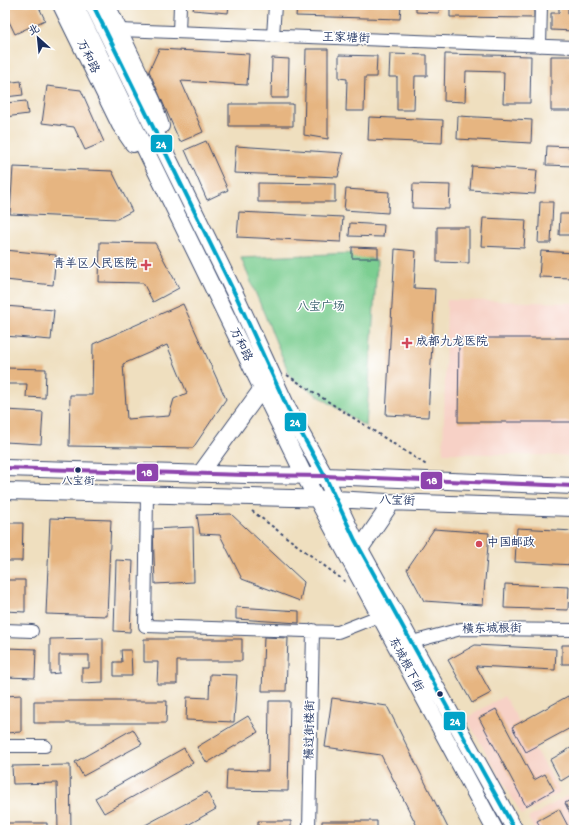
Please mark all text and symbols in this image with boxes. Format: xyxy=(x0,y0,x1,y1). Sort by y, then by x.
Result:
north arrow xyxy=(18,18,58,58)
text: 北 xyxy=(27,23,42,39)
street label: 王家塘街 xyxy=(322,30,370,47)
street label: 万和路 xyxy=(73,37,102,76)
line badge: 24 xyxy=(150,134,173,153)
text: 24 xyxy=(156,140,167,152)
place label: 青羊区人民医院 xyxy=(53,256,137,272)
marker: 青羊区人民医院 xyxy=(140,259,152,271)
park label: 八宝广场 xyxy=(297,300,345,315)
street label: 万和路 xyxy=(226,325,255,364)
place label: 成都九龙医院 xyxy=(416,334,488,350)
marker: 成都九龙医院 xyxy=(401,337,413,349)
line badge: 24 xyxy=(284,412,307,432)
text: 24 xyxy=(290,418,301,430)
line badge: 18 xyxy=(136,463,159,482)
marker: 八宝街 xyxy=(73,465,83,475)
text: 18 xyxy=(141,468,152,480)
line badge: 18 xyxy=(420,471,443,490)
place label: 八宝街 xyxy=(62,475,95,488)
text: 18 xyxy=(426,476,437,488)
street label: 八宝街 xyxy=(379,493,415,510)
place label: 中国邮政 xyxy=(487,536,535,551)
marker: 中国邮政 xyxy=(474,539,484,549)
street label: 横东城根街 xyxy=(462,620,522,638)
street label: 东城根下街 xyxy=(385,635,426,695)
unlabelled marker xyxy=(435,689,445,699)
street label: 横过街楼街 xyxy=(301,700,319,760)
line badge: 24 xyxy=(443,711,466,731)
text: 24 xyxy=(450,717,461,729)

